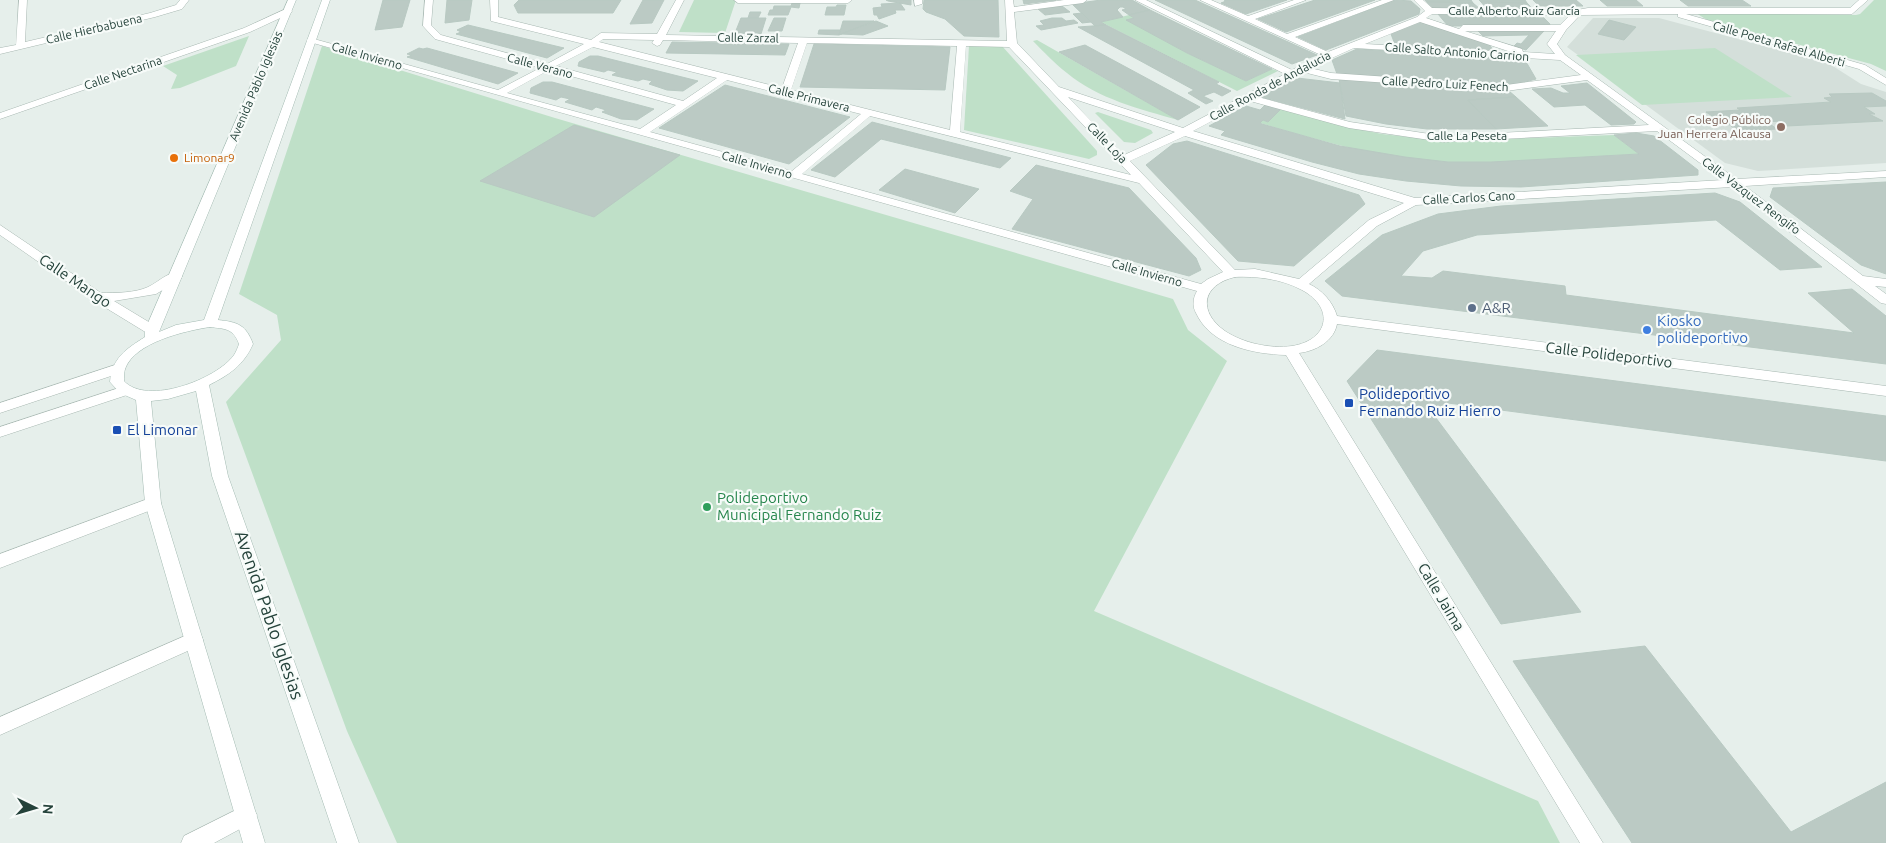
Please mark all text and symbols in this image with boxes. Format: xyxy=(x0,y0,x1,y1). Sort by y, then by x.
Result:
street label: Calle Alberto Ruiz García xyxy=(1448,4,1580,17)
street label: Calle Hierbabuena xyxy=(45,11,143,46)
street label: Calle Poeta Rafael Alberti xyxy=(1711,18,1847,69)
street label: Avenida Pablo Iglesias xyxy=(226,29,285,143)
street label: Calle Zarzal xyxy=(717,30,779,45)
street label: Calle Invierno xyxy=(330,39,404,72)
street label: Calle Salto Antonio Carrion xyxy=(1384,40,1530,63)
street label: Calle Ronda de Andalucia xyxy=(1207,48,1333,123)
street label: Calle Verano xyxy=(506,50,574,81)
street label: Calle Nectarina xyxy=(82,53,163,92)
street label: Calle Pedro Luiz Fenech xyxy=(1381,74,1509,93)
street label: Calle Primavera xyxy=(767,81,851,114)
place label: Colegio Público Juan Herrera Alcausa xyxy=(1657,113,1771,140)
street label: Calle Loja xyxy=(1085,120,1130,166)
marker: Colegio Público Juan Herrera Alcausa xyxy=(1775,121,1787,133)
street label: Calle La Peseta xyxy=(1427,129,1507,142)
street label: Calle Invierno xyxy=(720,148,794,181)
place label: Limonar9 xyxy=(184,151,235,164)
marker: Limonar9 xyxy=(168,152,180,164)
street label: Calle Vazquez Rengifo xyxy=(1700,155,1803,237)
street label: Calle Carlos Cano xyxy=(1422,189,1516,206)
street label: Calle Mango xyxy=(36,250,115,311)
street label: Calle Invierno xyxy=(1110,256,1184,289)
place label: A&R xyxy=(1482,299,1511,316)
marker: A&R xyxy=(1466,302,1478,314)
place label: Kiosko polideportivo xyxy=(1657,312,1748,346)
marker: Kiosko polideportivo xyxy=(1641,324,1653,336)
street label: Calle Polideportivo xyxy=(1545,338,1673,371)
place label: Polideportivo Fernando Ruiz Hierro xyxy=(1359,385,1501,419)
marker: Polideportivo Fernando Ruiz Hierro xyxy=(1343,397,1355,409)
place label: El Limonar xyxy=(127,421,198,438)
marker: El Limonar xyxy=(111,424,123,436)
place label: Polideportivo Municipal Fernando Ruiz xyxy=(717,489,882,523)
marker: Polideportivo Municipal Fernando Ruiz xyxy=(701,501,713,513)
street label: Avenida Pablo Iglesias xyxy=(232,528,308,702)
street label: Calle Jaima xyxy=(1415,560,1468,634)
north arrow xyxy=(10,783,60,833)
text: N xyxy=(40,803,56,815)

